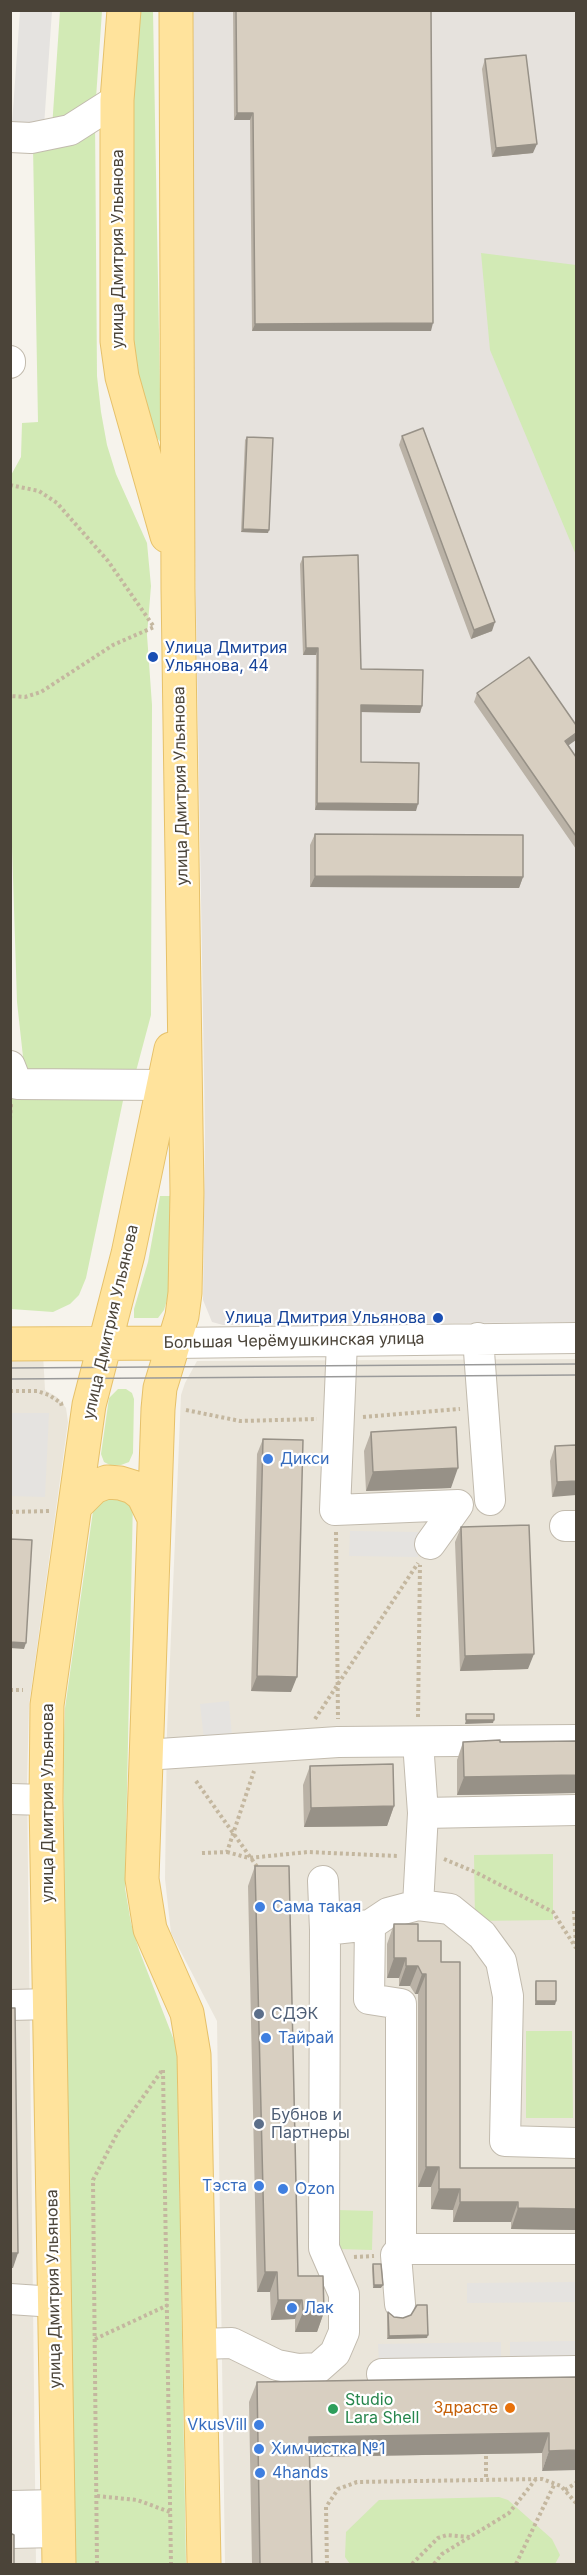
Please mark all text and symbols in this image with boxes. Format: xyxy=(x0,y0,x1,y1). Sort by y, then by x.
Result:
street label: улица Дмитрия Ульянова xyxy=(108,149,128,349)
place label: Улица Дмитрия Ульянова, 44 xyxy=(165,638,287,676)
marker: Улица Дмитрия Ульянова, 44 xyxy=(146,650,160,664)
street label: улица Дмитрия Ульянова xyxy=(170,686,192,886)
street label: улица Дмитрия Ульянова xyxy=(79,1223,143,1421)
place label: Улица Дмитрия Ульянова xyxy=(225,1308,426,1328)
marker: Улица Дмитрия Ульянова xyxy=(431,1311,445,1325)
street label: Большая Черёмушкинская улица xyxy=(163,1329,425,1353)
place label: Дикси xyxy=(280,1449,329,1469)
marker: Дикси xyxy=(261,1452,275,1466)
street label: улица Дмитрия Ульянова xyxy=(38,1703,58,1903)
place label: Сама такая xyxy=(272,1897,361,1917)
marker: Сама такая xyxy=(253,1900,267,1914)
place label: СДЭК xyxy=(271,2004,318,2024)
marker: СДЭК xyxy=(252,2007,266,2021)
place label: Тайрай xyxy=(278,2028,334,2048)
marker: Тайрай xyxy=(259,2031,273,2045)
place label: Бубнов и Партнеры xyxy=(271,2105,350,2143)
marker: Бубнов и Партнеры xyxy=(252,2117,266,2131)
place label: Тэста xyxy=(202,2176,247,2196)
marker: Тэста xyxy=(252,2179,266,2193)
place label: Ozon xyxy=(295,2179,335,2199)
marker: Ozon xyxy=(276,2182,290,2196)
street label: улица Дмитрия Ульянова xyxy=(43,2189,65,2389)
place label: Лак xyxy=(304,2298,334,2318)
marker: Лак xyxy=(285,2301,299,2315)
place label: Studio Lara Shell xyxy=(345,2390,419,2428)
place label: Здрасте xyxy=(433,2398,498,2418)
marker: Здрасте xyxy=(503,2401,517,2415)
marker: Studio Lara Shell xyxy=(326,2402,340,2416)
place label: VkusVill xyxy=(187,2415,247,2435)
marker: VkusVill xyxy=(252,2418,266,2432)
place label: Химчистка №1 xyxy=(271,2439,385,2459)
marker: Химчистка №1 xyxy=(252,2442,266,2456)
place label: 4hands xyxy=(272,2463,328,2483)
marker: 4hands xyxy=(253,2466,267,2480)

